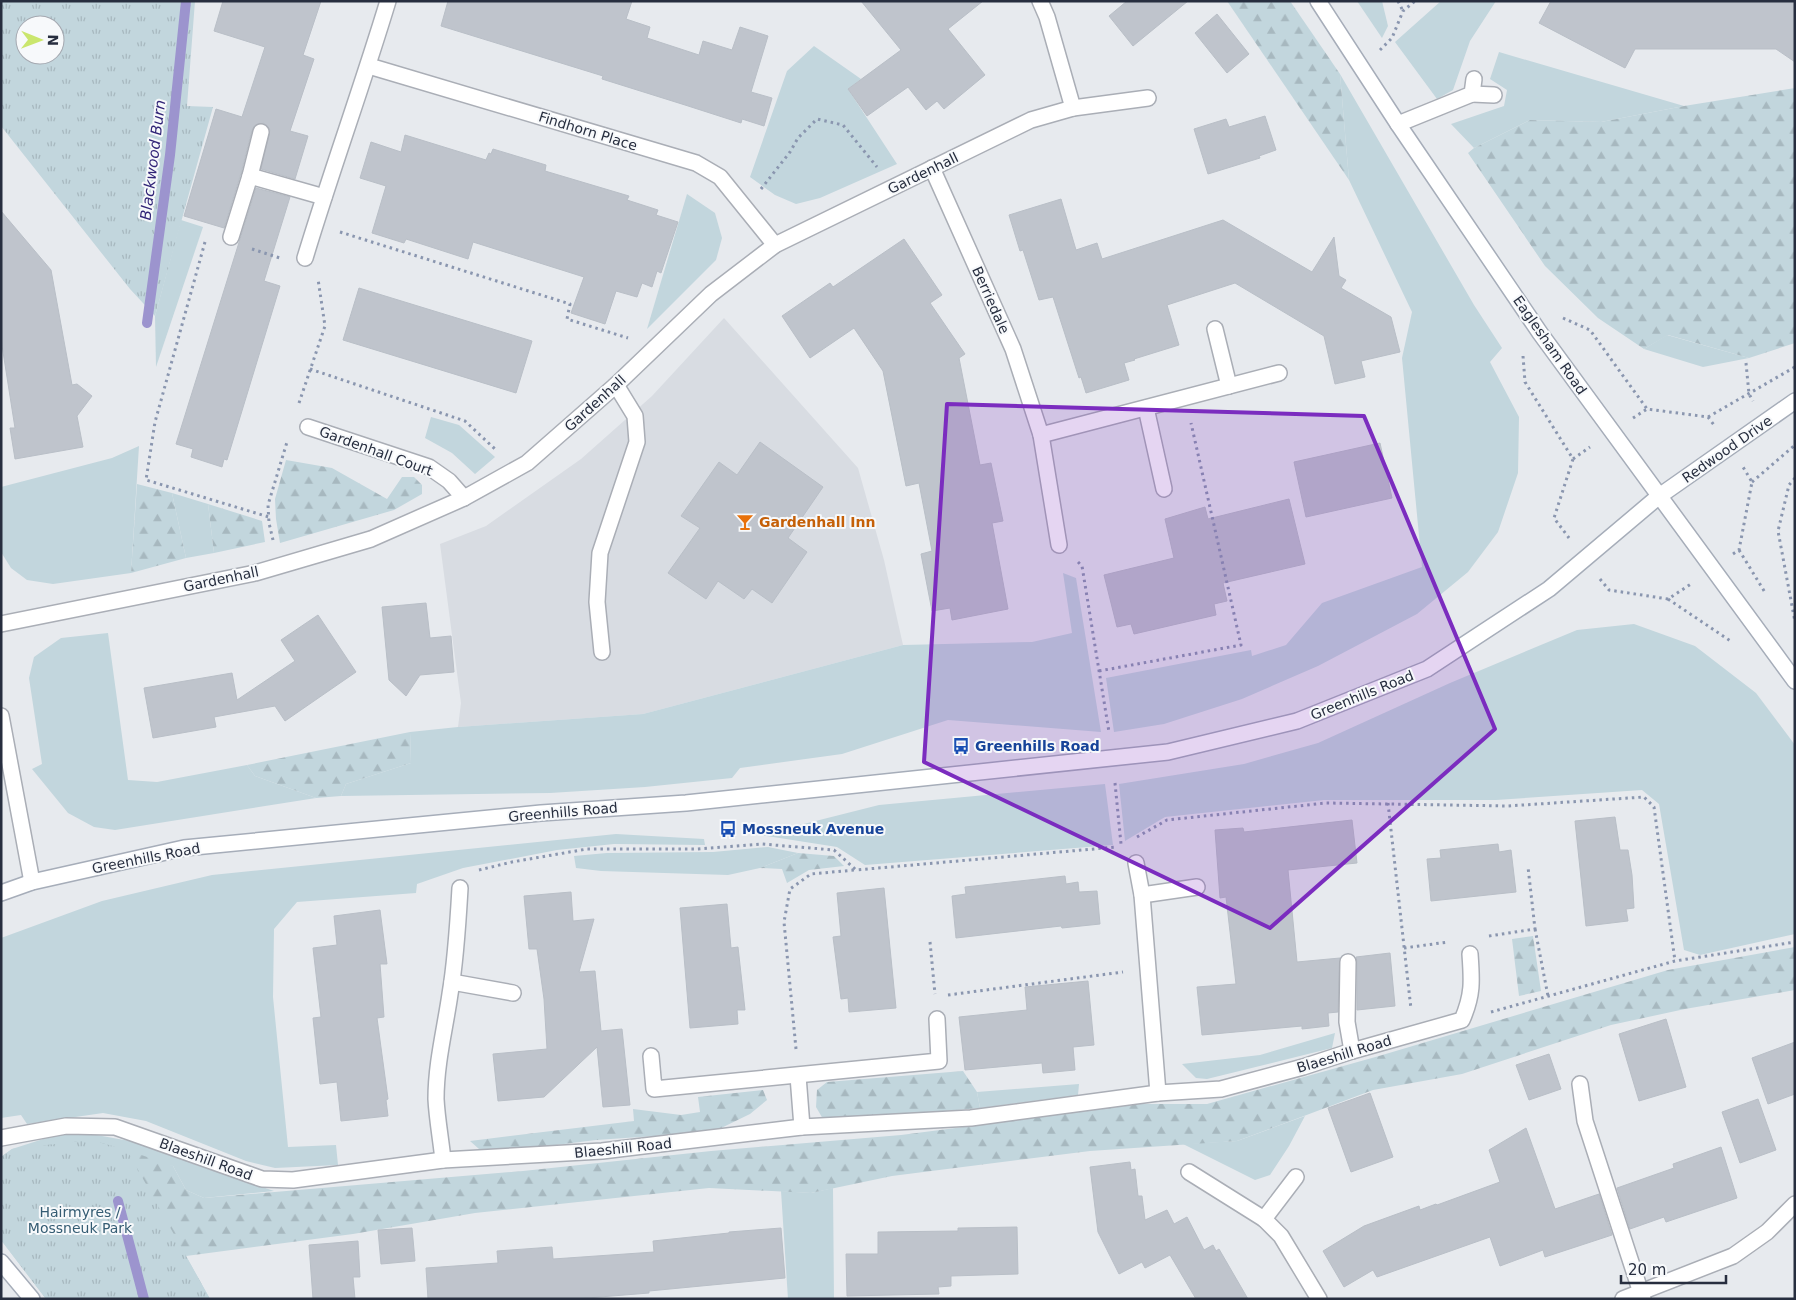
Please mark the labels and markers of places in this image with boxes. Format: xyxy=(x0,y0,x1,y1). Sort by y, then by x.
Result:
bar icon: Gardenhall Inn xyxy=(735,512,755,532)
place label: Gardenhall Inn xyxy=(759,514,875,530)
bus stop icon: Greenhills Road xyxy=(951,736,971,756)
place label: Greenhills Road xyxy=(975,738,1100,754)
bus stop icon: Mossneuk Avenue xyxy=(718,819,738,839)
place label: Mossneuk Avenue xyxy=(742,821,884,837)

